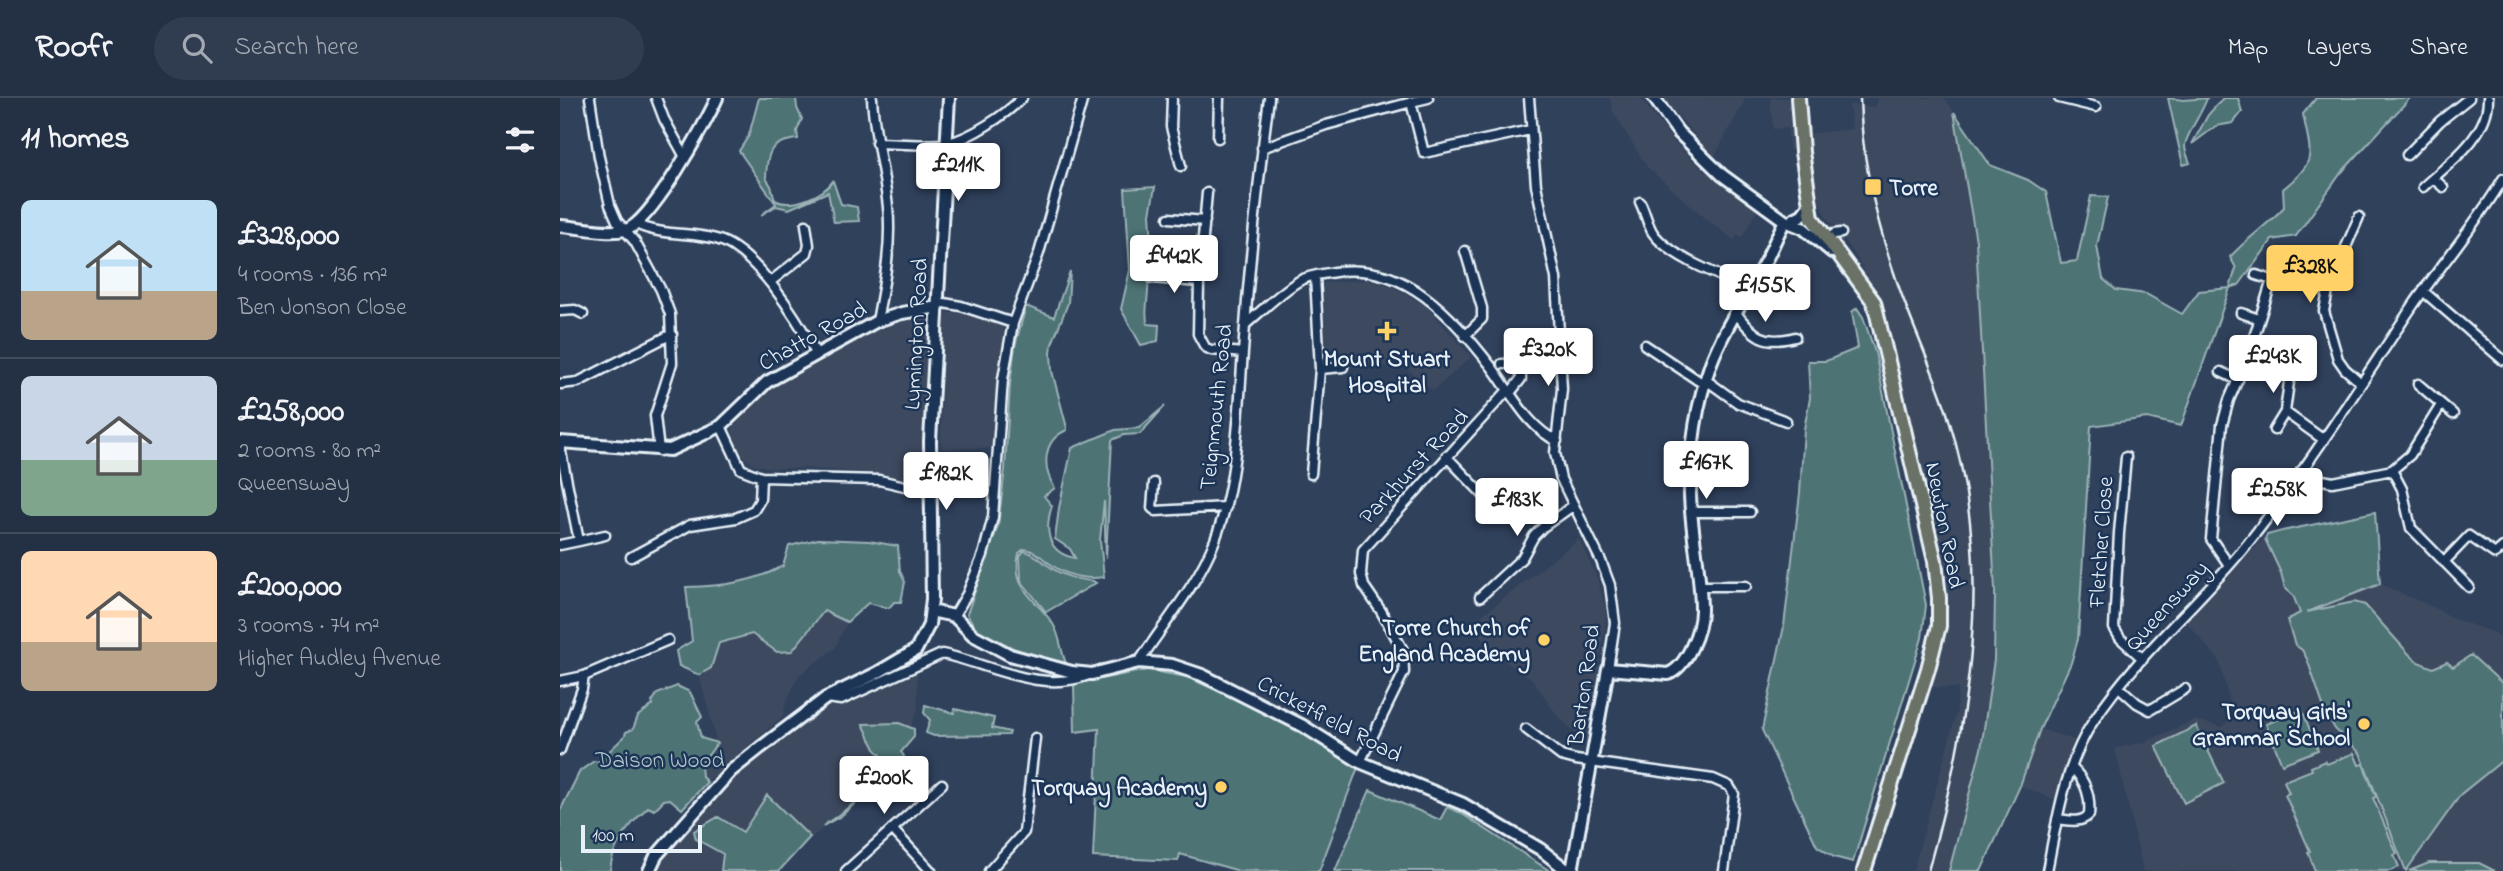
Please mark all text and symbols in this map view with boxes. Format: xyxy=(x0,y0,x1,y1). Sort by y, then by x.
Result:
search box xyxy=(154,17,644,80)
text: Roofr xyxy=(35,24,112,72)
icon: search xyxy=(178,29,216,67)
text: Search here xyxy=(234,29,359,67)
text: Map xyxy=(2228,31,2268,66)
text: Layers xyxy=(2306,31,2372,66)
text: Share xyxy=(2410,31,2468,66)
text: 11 homes xyxy=(21,118,129,162)
icon: filters xyxy=(501,121,539,159)
pin: £211K xyxy=(909,144,1007,203)
text: £211K xyxy=(932,149,984,182)
place label: Torre xyxy=(1889,173,1938,206)
marker: Torre xyxy=(1863,177,1883,197)
text: £328,000 xyxy=(238,215,340,259)
icon: home xyxy=(77,228,161,312)
pin: £442K xyxy=(1125,236,1223,295)
text: £442K xyxy=(1146,241,1202,274)
pin: £328K xyxy=(2261,246,2359,305)
text: £328K xyxy=(2282,251,2338,284)
street label: Lymington Road xyxy=(897,257,940,411)
text: 4 rooms · 136 m² xyxy=(238,259,388,292)
pin: £155K xyxy=(1716,264,1814,324)
text: £155K xyxy=(1735,270,1795,303)
text: Ben Jonson Close xyxy=(238,292,407,325)
street label: Chatto Road xyxy=(753,294,873,381)
marker: Mount Stuart Hospital xyxy=(1377,321,1397,341)
street label: Teignmouth Road xyxy=(1192,323,1244,492)
pin: £320K xyxy=(1499,328,1597,388)
text: £320K xyxy=(1520,334,1576,367)
pin: £243K xyxy=(2224,336,2322,395)
text: £243K xyxy=(2245,341,2301,374)
place label: Mount Stuart Hospital xyxy=(1324,344,1451,403)
text: £258,000 xyxy=(238,391,344,435)
street label: Parkhurst Road xyxy=(1352,402,1477,533)
icon: home xyxy=(77,404,161,488)
text: 2 rooms · 80 m² xyxy=(238,435,381,468)
pin: £167K xyxy=(1657,442,1755,501)
text: £167K xyxy=(1680,447,1732,480)
pin: £182K xyxy=(897,452,995,512)
text: £182K xyxy=(919,458,973,491)
street label: Newton Road xyxy=(1915,460,1972,591)
text: Queensway xyxy=(238,468,350,501)
pin: £258K xyxy=(2228,468,2326,528)
text: £258K xyxy=(2248,474,2306,507)
street label: Fletcher Close xyxy=(2081,475,2124,610)
pin: £183K xyxy=(1468,478,1566,538)
text: £183K xyxy=(1491,484,1543,517)
street label: Queensway xyxy=(2118,554,2219,661)
text: £200,000 xyxy=(238,566,342,610)
icon: home xyxy=(77,579,161,663)
text: 3 rooms · 74 m² xyxy=(238,610,380,643)
place label: Torre Church of England Academy xyxy=(1358,613,1531,674)
street label: Barton Road xyxy=(1561,623,1610,749)
marker: Torre Church of England Academy xyxy=(1536,632,1552,648)
text: Higher Audley Avenue xyxy=(238,643,441,676)
street label: Cricketfield Road xyxy=(1250,668,1407,772)
place label: Torquay Girls' Grammar School xyxy=(2192,697,2351,756)
marker: Torquay Girls' Grammar School xyxy=(2356,716,2372,732)
park label: Daison Wood xyxy=(595,745,725,778)
pin: £200K xyxy=(835,756,933,816)
text: £200K xyxy=(856,762,912,795)
place label: Torquay Academy xyxy=(1031,773,1207,808)
marker: Torquay Academy xyxy=(1213,779,1229,795)
scale bar xyxy=(581,822,702,854)
text: 100 m xyxy=(592,823,634,850)

